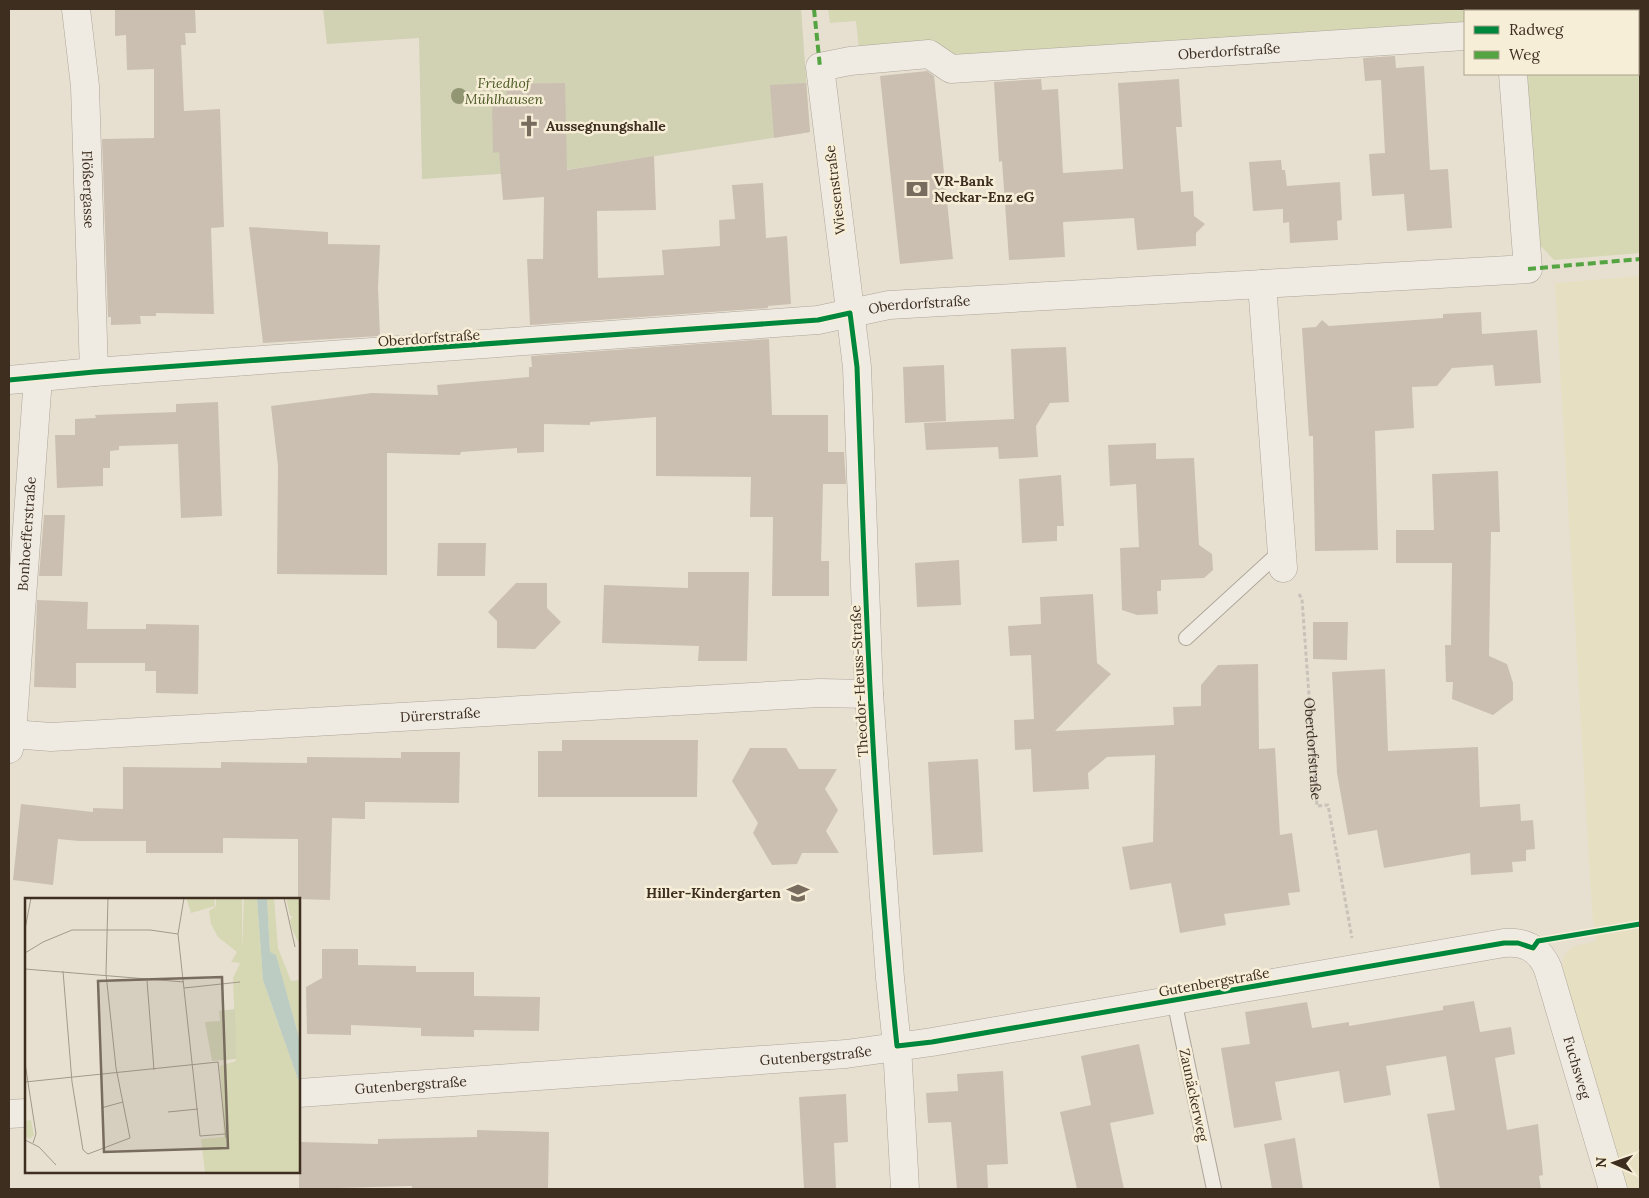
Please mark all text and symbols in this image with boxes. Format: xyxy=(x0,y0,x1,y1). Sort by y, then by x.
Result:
legend xyxy=(1464,10,1639,75)
text: Radweg xyxy=(1509,20,1564,39)
street label: Oberdorfstraße xyxy=(1177,39,1281,63)
text: Weg xyxy=(1509,45,1540,64)
park label: Friedhof Mühlhausen xyxy=(465,74,544,108)
church icon: Aussegnungshalle xyxy=(516,113,542,139)
place label: Aussegnungshalle xyxy=(546,117,666,135)
street label: Wiesenstraße xyxy=(821,144,849,236)
street label: Flößergasse xyxy=(78,150,98,229)
place label: VR-Bank Neckar-Enz eG xyxy=(934,172,1035,206)
bank icon: VR-Bank Neckar-Enz eG xyxy=(904,176,930,202)
street label: Oberdorfstraße xyxy=(867,291,971,318)
street label: Oberdorfstraße xyxy=(377,325,481,351)
street label: Bonhoefferstraße xyxy=(13,475,40,592)
street label: Theodor-Heuss-Straße xyxy=(846,604,872,757)
street label: Oberdorfstraße xyxy=(1300,697,1326,801)
street label: Dürerstraße xyxy=(399,703,481,726)
school or university icon: Hiller-Kindergarten xyxy=(785,880,811,906)
place label: Hiller-Kindergarten xyxy=(646,884,781,902)
inset map xyxy=(25,898,300,1173)
street label: Gutenbergstraße xyxy=(1157,963,1271,1001)
street label: Fuchsweg xyxy=(1559,1034,1595,1101)
street label: Gutenbergstraße xyxy=(759,1041,873,1069)
street label: Zaunäckerweg xyxy=(1175,1047,1213,1143)
street label: Gutenbergstraße xyxy=(354,1072,468,1098)
north arrow xyxy=(1589,1138,1639,1188)
text: N xyxy=(1592,1157,1610,1168)

